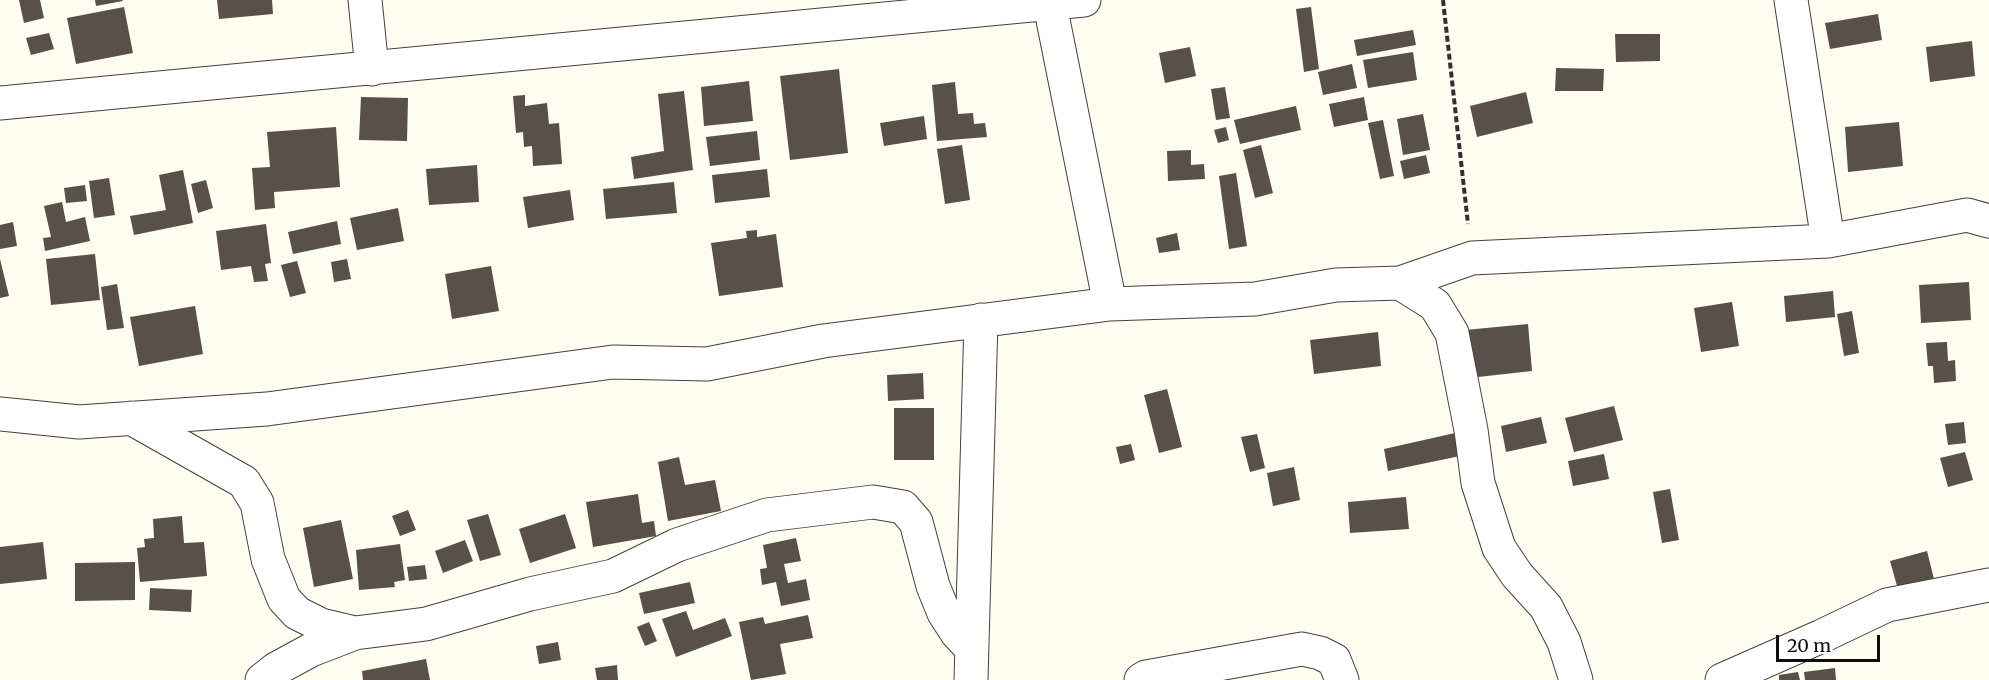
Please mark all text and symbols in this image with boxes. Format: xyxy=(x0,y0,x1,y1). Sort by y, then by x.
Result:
scale bar xyxy=(1779,623,1882,661)
text: 20 m xyxy=(1787,634,1831,657)

